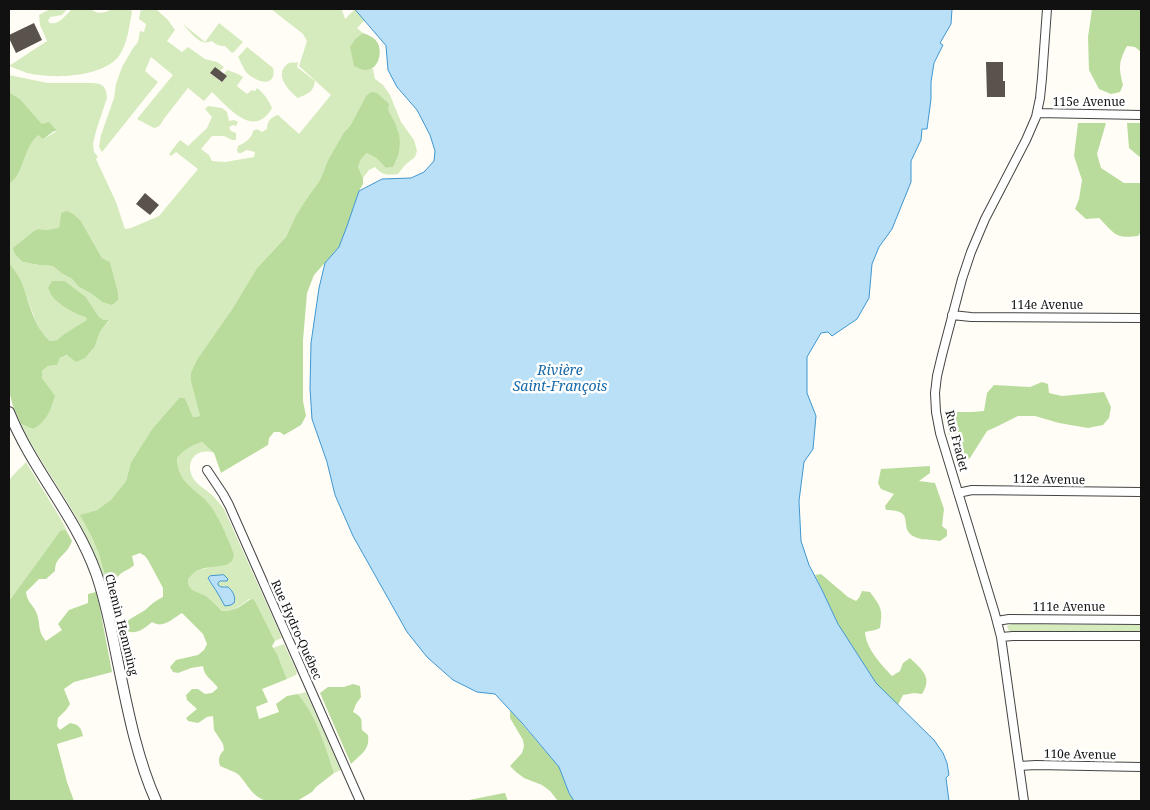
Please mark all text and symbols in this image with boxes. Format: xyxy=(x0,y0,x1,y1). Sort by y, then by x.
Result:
street label: 115e Avenue xyxy=(1053,96,1125,110)
street label: 114e Avenue xyxy=(1011,299,1083,313)
water label: Rivière Saint-François xyxy=(513,363,607,396)
street label: Rue Fradet xyxy=(941,409,971,473)
street label: 112e Avenue xyxy=(1013,472,1085,488)
street label: Chemin Hemming xyxy=(101,573,141,677)
street label: Rue Hydro-Québec xyxy=(268,578,324,682)
street label: 111e Avenue xyxy=(1033,601,1105,615)
street label: 110e Avenue xyxy=(1044,747,1116,763)

